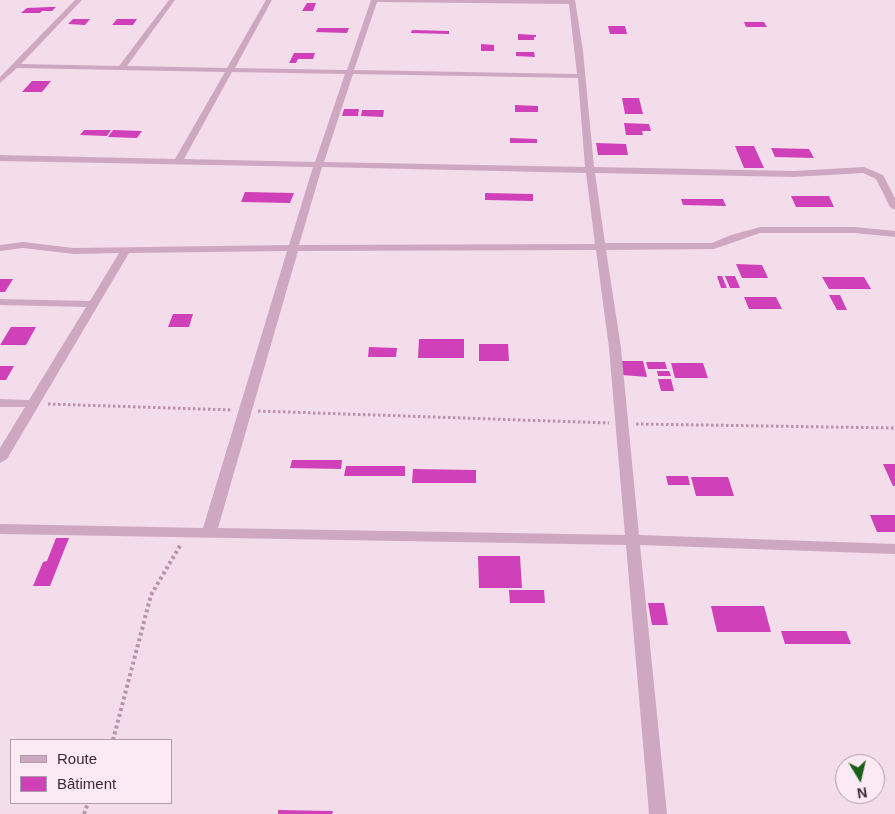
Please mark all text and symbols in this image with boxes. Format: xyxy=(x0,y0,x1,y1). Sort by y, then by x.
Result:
legend xyxy=(10,739,172,804)
text: Route xyxy=(57,750,97,767)
north arrow xyxy=(835,754,885,804)
text: Bâtiment xyxy=(57,775,116,792)
text: N xyxy=(856,784,868,802)

